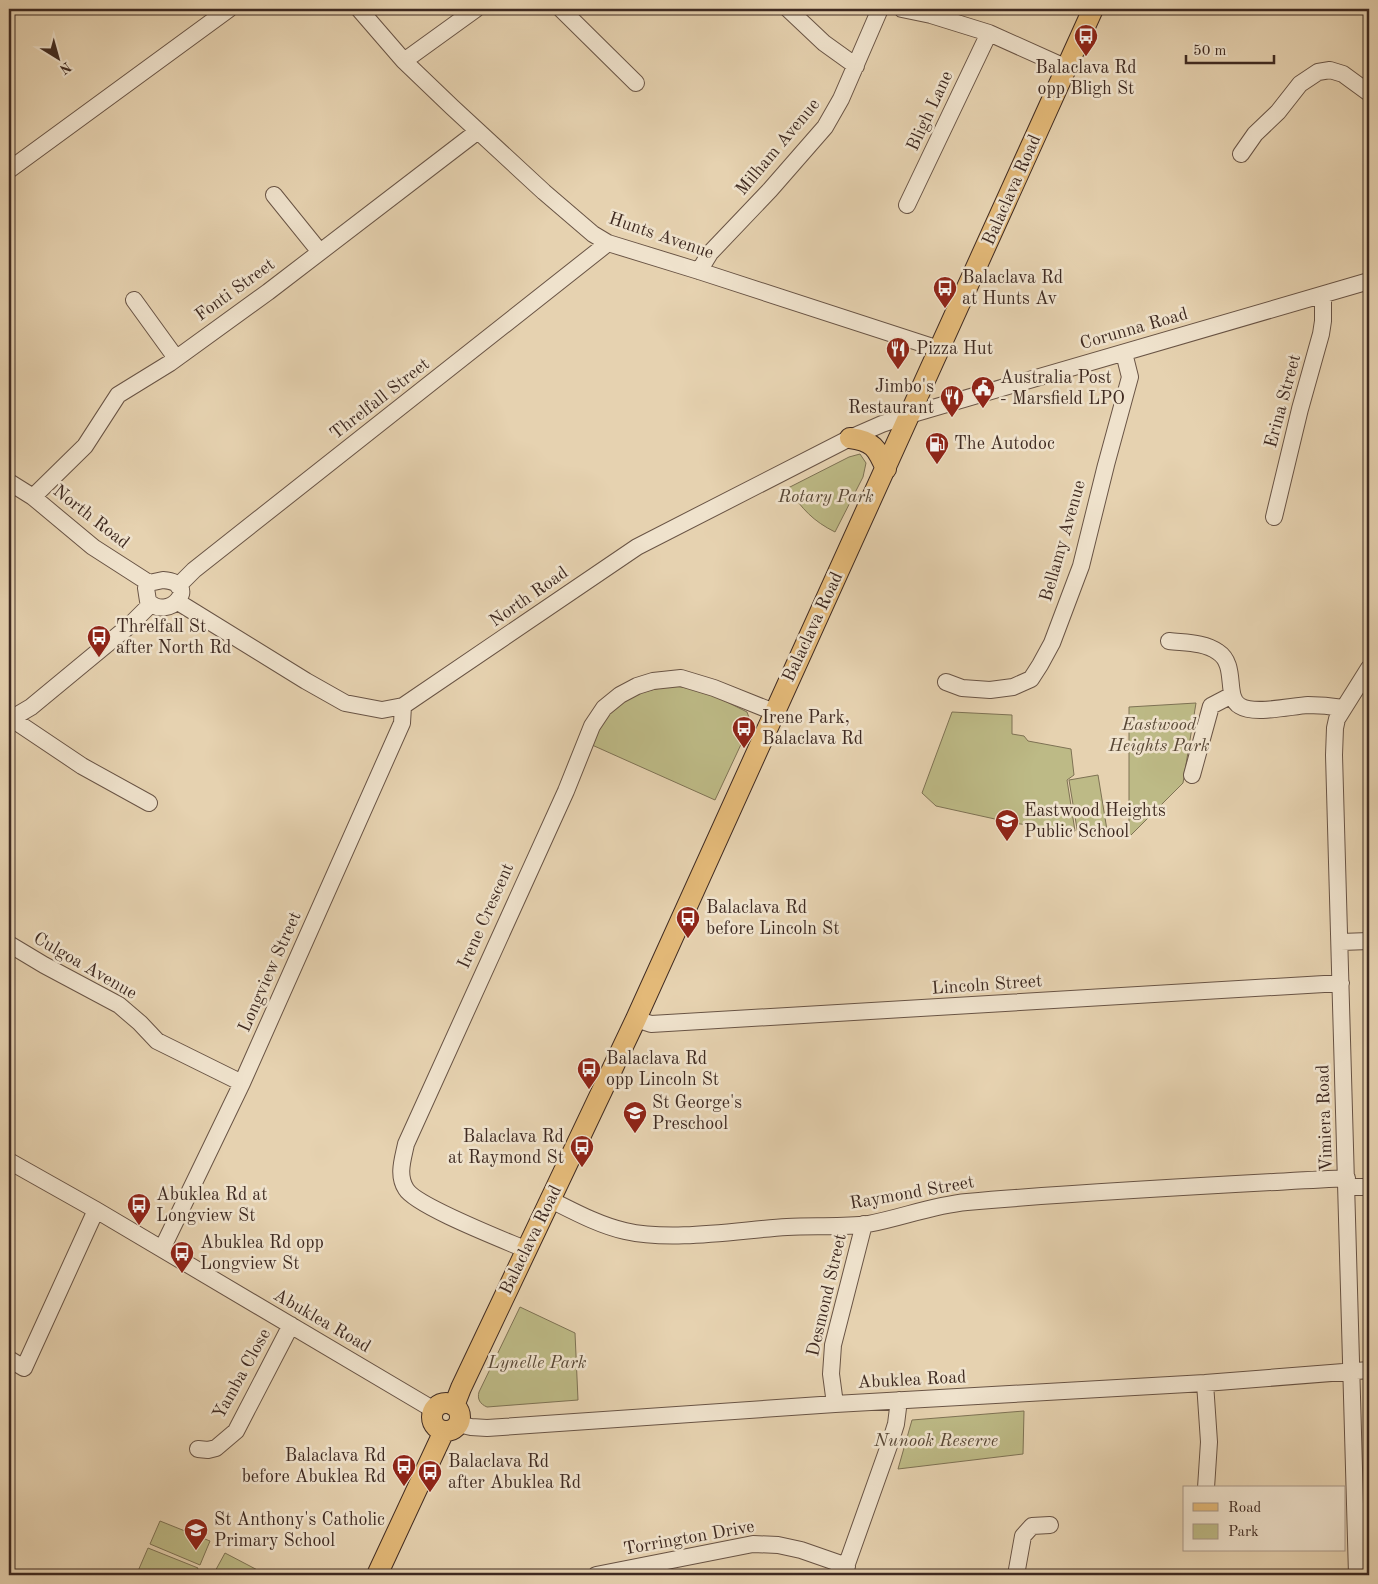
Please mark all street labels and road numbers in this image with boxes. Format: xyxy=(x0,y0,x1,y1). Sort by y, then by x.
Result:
street label: Bligh Lane xyxy=(904,68,956,154)
street label: Milham Avenue xyxy=(733,95,823,199)
street label: Balaclava Road xyxy=(980,132,1044,248)
street label: Hunts Avenue xyxy=(606,210,716,262)
street label: Fonti Street xyxy=(192,255,278,325)
street label: Corunna Road xyxy=(1078,305,1190,353)
street label: Erina Street xyxy=(1262,352,1304,450)
street label: Threlfall Street xyxy=(327,355,433,443)
street label: Bellamy Avenue xyxy=(1037,478,1089,604)
street label: North Road xyxy=(49,482,133,552)
street label: North Road xyxy=(486,563,572,631)
street label: Balaclava Road xyxy=(780,569,846,685)
street label: Irene Crescent xyxy=(455,861,517,971)
street label: Longview Street xyxy=(235,909,305,1035)
street label: Culgoa Avenue xyxy=(30,929,140,1003)
street label: Lincoln Street xyxy=(931,972,1043,998)
street label: Vimiera Road xyxy=(1314,1064,1336,1172)
street label: Raymond Street xyxy=(848,1173,976,1213)
street label: Balaclava Road xyxy=(497,1183,565,1297)
street label: Desmond Street xyxy=(804,1232,850,1358)
street label: Abuklea Road xyxy=(270,1286,374,1356)
street label: Yamba Close xyxy=(210,1326,274,1422)
street label: Abuklea Road xyxy=(857,1368,967,1392)
street label: Torrington Drive xyxy=(622,1518,756,1558)

